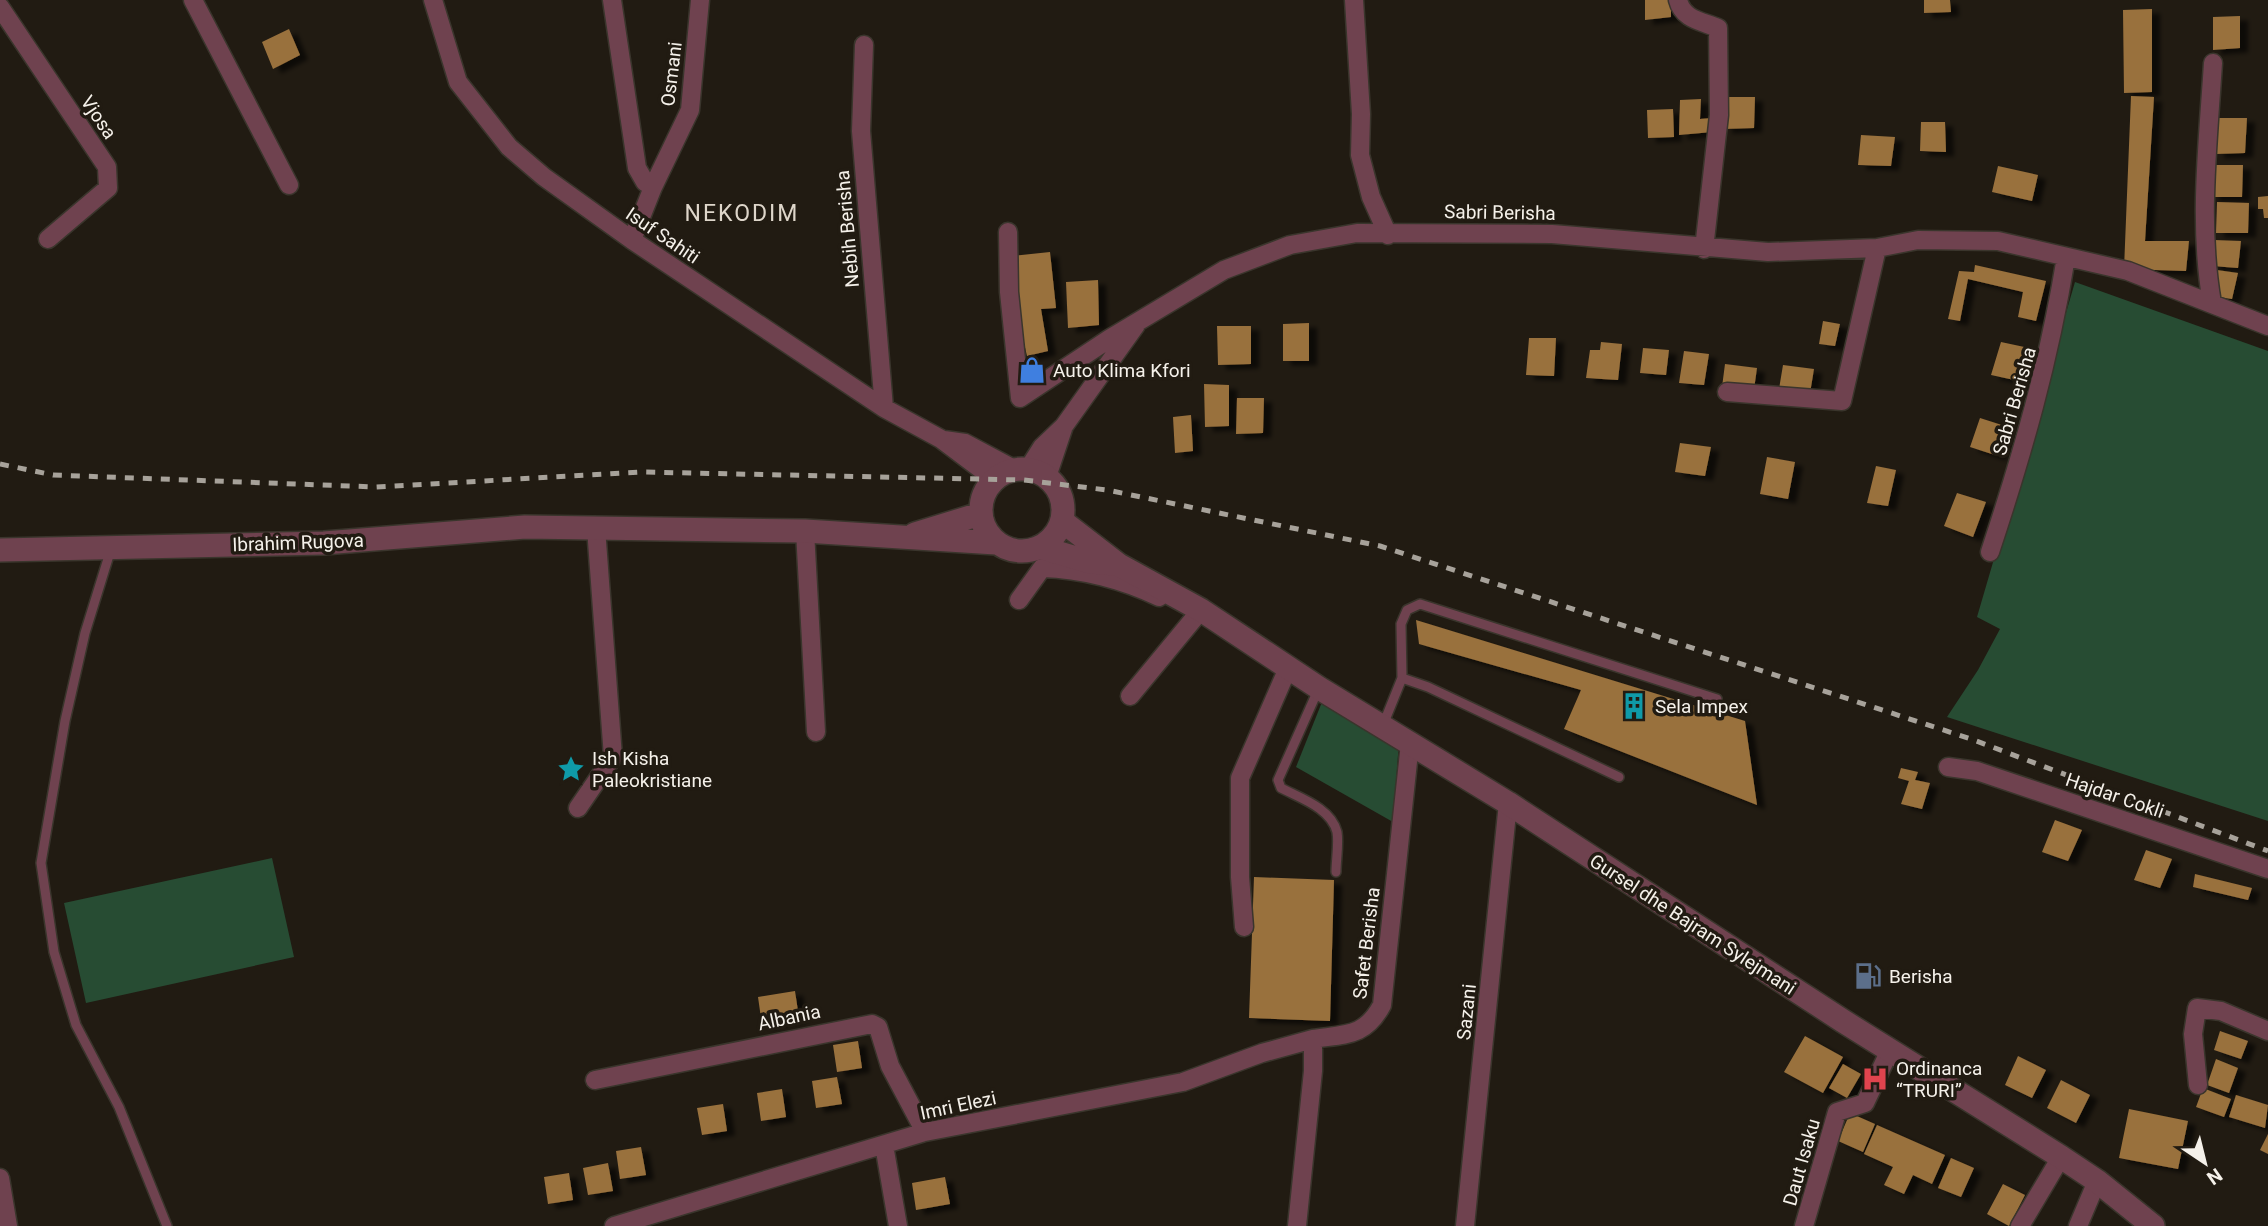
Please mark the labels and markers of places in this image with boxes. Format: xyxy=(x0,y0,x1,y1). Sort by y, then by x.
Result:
shop icon: Auto Klima Kfori xyxy=(1017,355,1047,385)
place label: Auto Klima Kfori xyxy=(1053,359,1191,382)
building icon: Sela Impex xyxy=(1619,691,1649,721)
place label: Sela Impex xyxy=(1655,695,1749,718)
place label: Ish Kisha Paleokristiane xyxy=(592,747,712,792)
place icon: Ish Kisha Paleokristiane xyxy=(556,754,586,784)
fuel station icon: Berisha xyxy=(1853,961,1883,991)
place label: Berisha xyxy=(1889,965,1953,988)
place label: Ordinanca “TRURI” xyxy=(1896,1057,1982,1102)
hospital icon: Ordinanca “TRURI” xyxy=(1860,1064,1890,1094)

